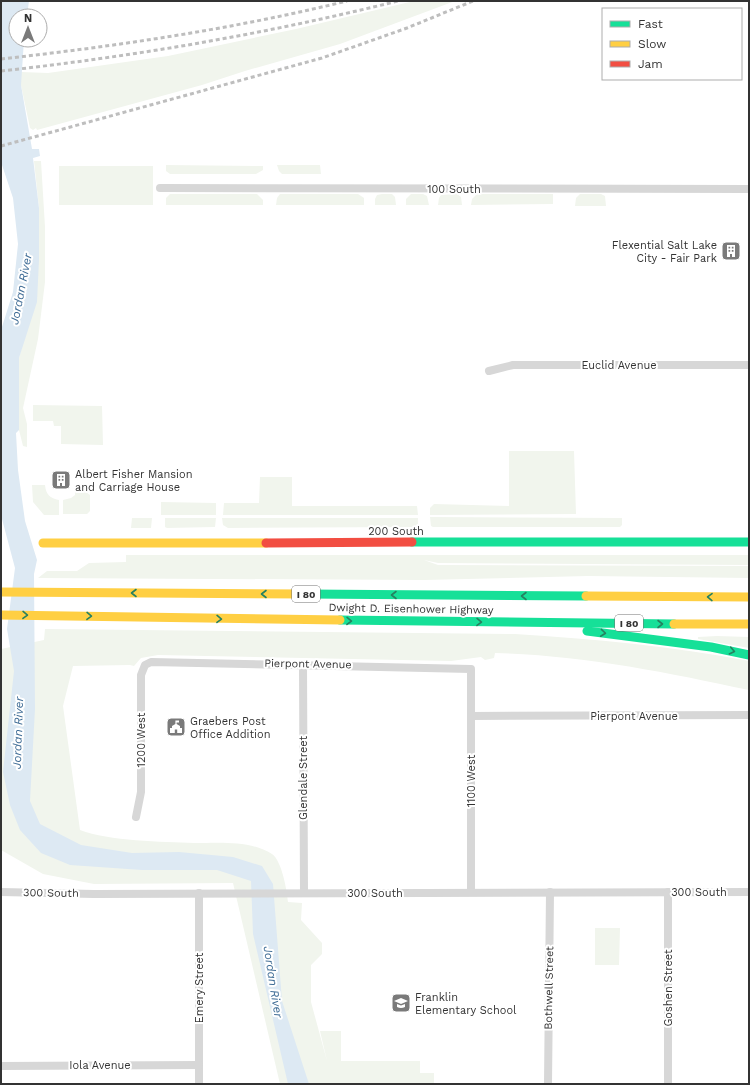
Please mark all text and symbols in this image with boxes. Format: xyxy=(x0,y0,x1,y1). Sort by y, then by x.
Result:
north arrow xyxy=(8,8,48,48)
legend xyxy=(602,8,742,80)
text: N xyxy=(24,12,32,25)
text: Fast xyxy=(638,17,663,31)
text: Slow xyxy=(638,37,666,51)
text: Jam xyxy=(638,57,663,71)
street label: 100 South xyxy=(427,183,481,196)
place label: Flexential Salt Lake City - Fair Park xyxy=(612,239,717,265)
building icon: Flexential Salt Lake City - Fair Park xyxy=(720,240,742,262)
water label: Jordan River xyxy=(7,251,35,326)
street label: Euclid Avenue xyxy=(581,359,657,372)
place label: Albert Fisher Mansion and Carriage House xyxy=(75,468,192,494)
building icon: Albert Fisher Mansion and Carriage House xyxy=(50,469,72,491)
street label: 200 South xyxy=(368,525,424,538)
road number: I 80 xyxy=(292,586,320,602)
one-way arrow xyxy=(131,589,137,597)
one-way arrow xyxy=(261,590,267,598)
one-way arrow xyxy=(391,591,397,599)
one-way arrow xyxy=(521,592,527,600)
one-way arrow xyxy=(707,593,713,601)
street label: Dwight D. Eisenhower Highway xyxy=(328,601,494,617)
one-way arrow xyxy=(22,611,28,620)
one-way arrow xyxy=(86,612,92,621)
one-way arrow xyxy=(216,615,222,623)
road number: I 80 xyxy=(615,615,643,631)
one-way arrow xyxy=(346,617,352,625)
one-way arrow xyxy=(476,618,482,626)
one-way arrow xyxy=(657,619,663,628)
one-way arrow xyxy=(600,628,606,637)
one-way arrow xyxy=(729,646,735,655)
street label: Pierpont Avenue xyxy=(264,657,352,671)
water label: Jordan River xyxy=(10,695,26,769)
street label: Pierpont Avenue xyxy=(590,710,678,723)
street label: 1200 West xyxy=(135,712,148,767)
place label: Graebers Post Office Addition xyxy=(190,715,270,741)
public building icon: Graebers Post Office Addition xyxy=(165,716,187,738)
street label: Glendale Street xyxy=(297,736,310,820)
street label: 1100 West xyxy=(465,754,478,807)
street label: 300 South xyxy=(23,886,79,900)
street label: 300 South xyxy=(671,886,727,899)
street label: 300 South xyxy=(347,887,403,900)
water label: Jordan River xyxy=(260,945,286,1020)
street label: Bothwell Street xyxy=(542,946,556,1030)
street label: Goshen Street xyxy=(662,949,675,1027)
street label: Emery Street xyxy=(193,952,206,1023)
place label: Franklin Elementary School xyxy=(415,991,517,1017)
school or university icon: Franklin Elementary School xyxy=(390,992,412,1014)
street label: Iola Avenue xyxy=(69,1059,131,1072)

